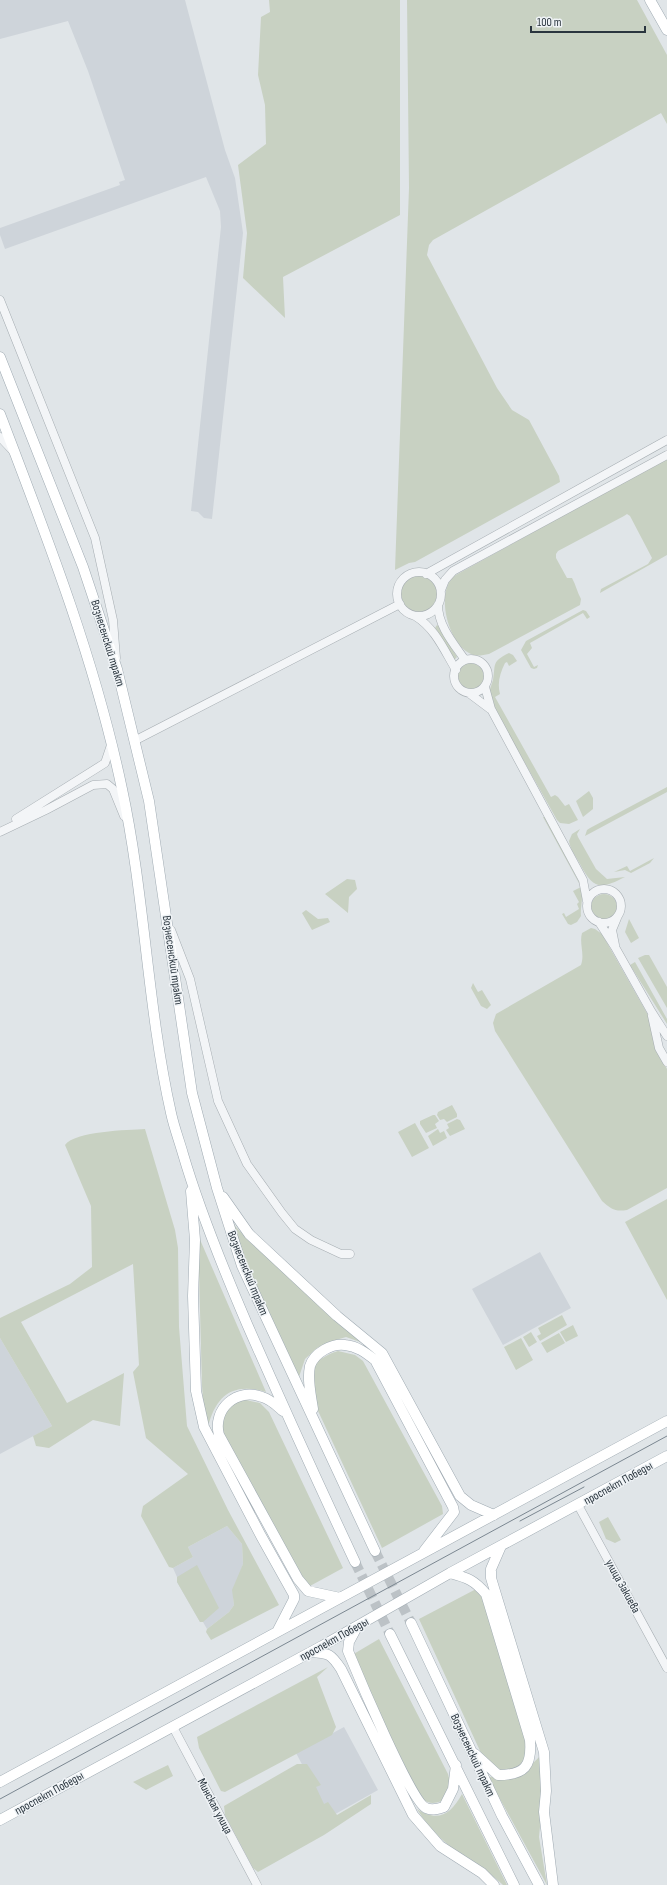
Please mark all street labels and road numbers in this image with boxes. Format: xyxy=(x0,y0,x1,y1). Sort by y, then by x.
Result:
street label: Вознесенский тракт xyxy=(87,598,128,689)
street label: Вознесенский тракт xyxy=(159,915,186,1006)
street label: Вознесенский тракт xyxy=(224,1229,271,1318)
street label: проспект Победы xyxy=(581,1458,656,1509)
street label: улица Закиева xyxy=(602,1557,644,1616)
street label: проспект Победы xyxy=(297,1614,372,1665)
street label: Вознесенский тракт xyxy=(447,1711,498,1799)
street label: проспект Победы xyxy=(12,1768,87,1819)
street label: Минская улица xyxy=(194,1776,236,1837)

